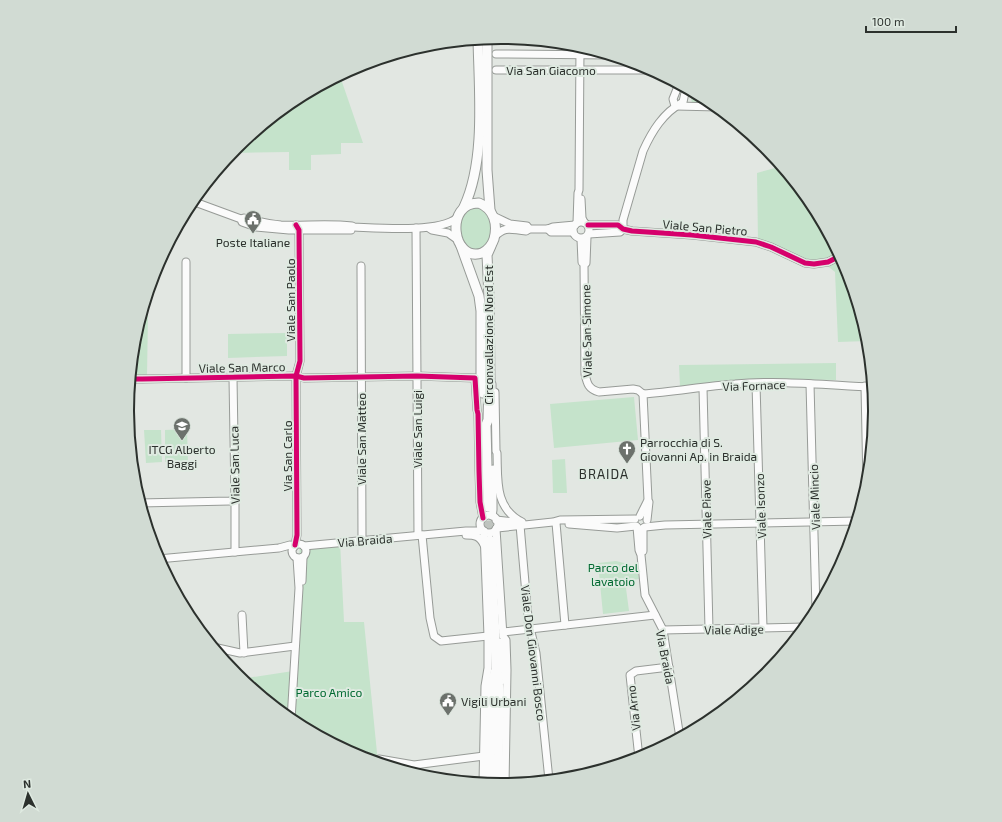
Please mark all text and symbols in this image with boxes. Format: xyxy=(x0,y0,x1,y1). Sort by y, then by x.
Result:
scale bar xyxy=(866,8,956,34)
text: 100 m xyxy=(872,14,904,28)
street label: Via San Giacomo xyxy=(506,63,596,77)
public building icon: Poste Italiane xyxy=(243,209,263,234)
street label: Viale San Pietro xyxy=(662,216,748,238)
place label: Poste Italiane xyxy=(216,235,290,249)
street label: Viale San Paolo xyxy=(283,258,297,342)
street label: Circonvallazione Nord Est xyxy=(481,265,495,405)
street label: Viale San Simone xyxy=(578,284,594,378)
street label: Viale San Marco xyxy=(198,359,286,375)
street label: Via Fornace xyxy=(722,377,786,393)
street label: Viale San Luigi xyxy=(410,390,424,468)
street label: Viale San Matteo xyxy=(354,393,368,485)
school or university icon: ITCG Alberto Baggi xyxy=(172,416,192,441)
street label: Via San Carlo xyxy=(280,420,294,492)
street label: Viale San Luca xyxy=(226,426,242,504)
place label: Parrocchia di S. Giovanni Ap. in Braida xyxy=(640,435,757,463)
church icon: Parrocchia di S. Giovanni Ap. in Braida xyxy=(617,439,637,464)
place label: ITCG Alberto Baggi xyxy=(148,442,216,470)
street label: Viale Mincio xyxy=(806,464,822,530)
district label: BRAIDA xyxy=(579,466,629,482)
street label: Viale Isonzo xyxy=(752,473,768,539)
street label: Viale Piave xyxy=(698,479,714,539)
street label: Via Braida xyxy=(337,531,393,549)
park label: Parco del lavatoio xyxy=(588,560,639,588)
street label: Viale Don Giovanni Bosco xyxy=(519,584,549,722)
street label: Viale Adige xyxy=(704,621,764,637)
street label: Via Braida xyxy=(654,629,678,685)
street label: Via Arno xyxy=(623,684,643,731)
park label: Parco Amico xyxy=(296,685,363,699)
public building icon: Vigili Urbani xyxy=(438,691,458,716)
place label: Vigili Urbani xyxy=(461,694,526,708)
north arrow xyxy=(8,774,48,814)
text: N xyxy=(23,777,32,790)

